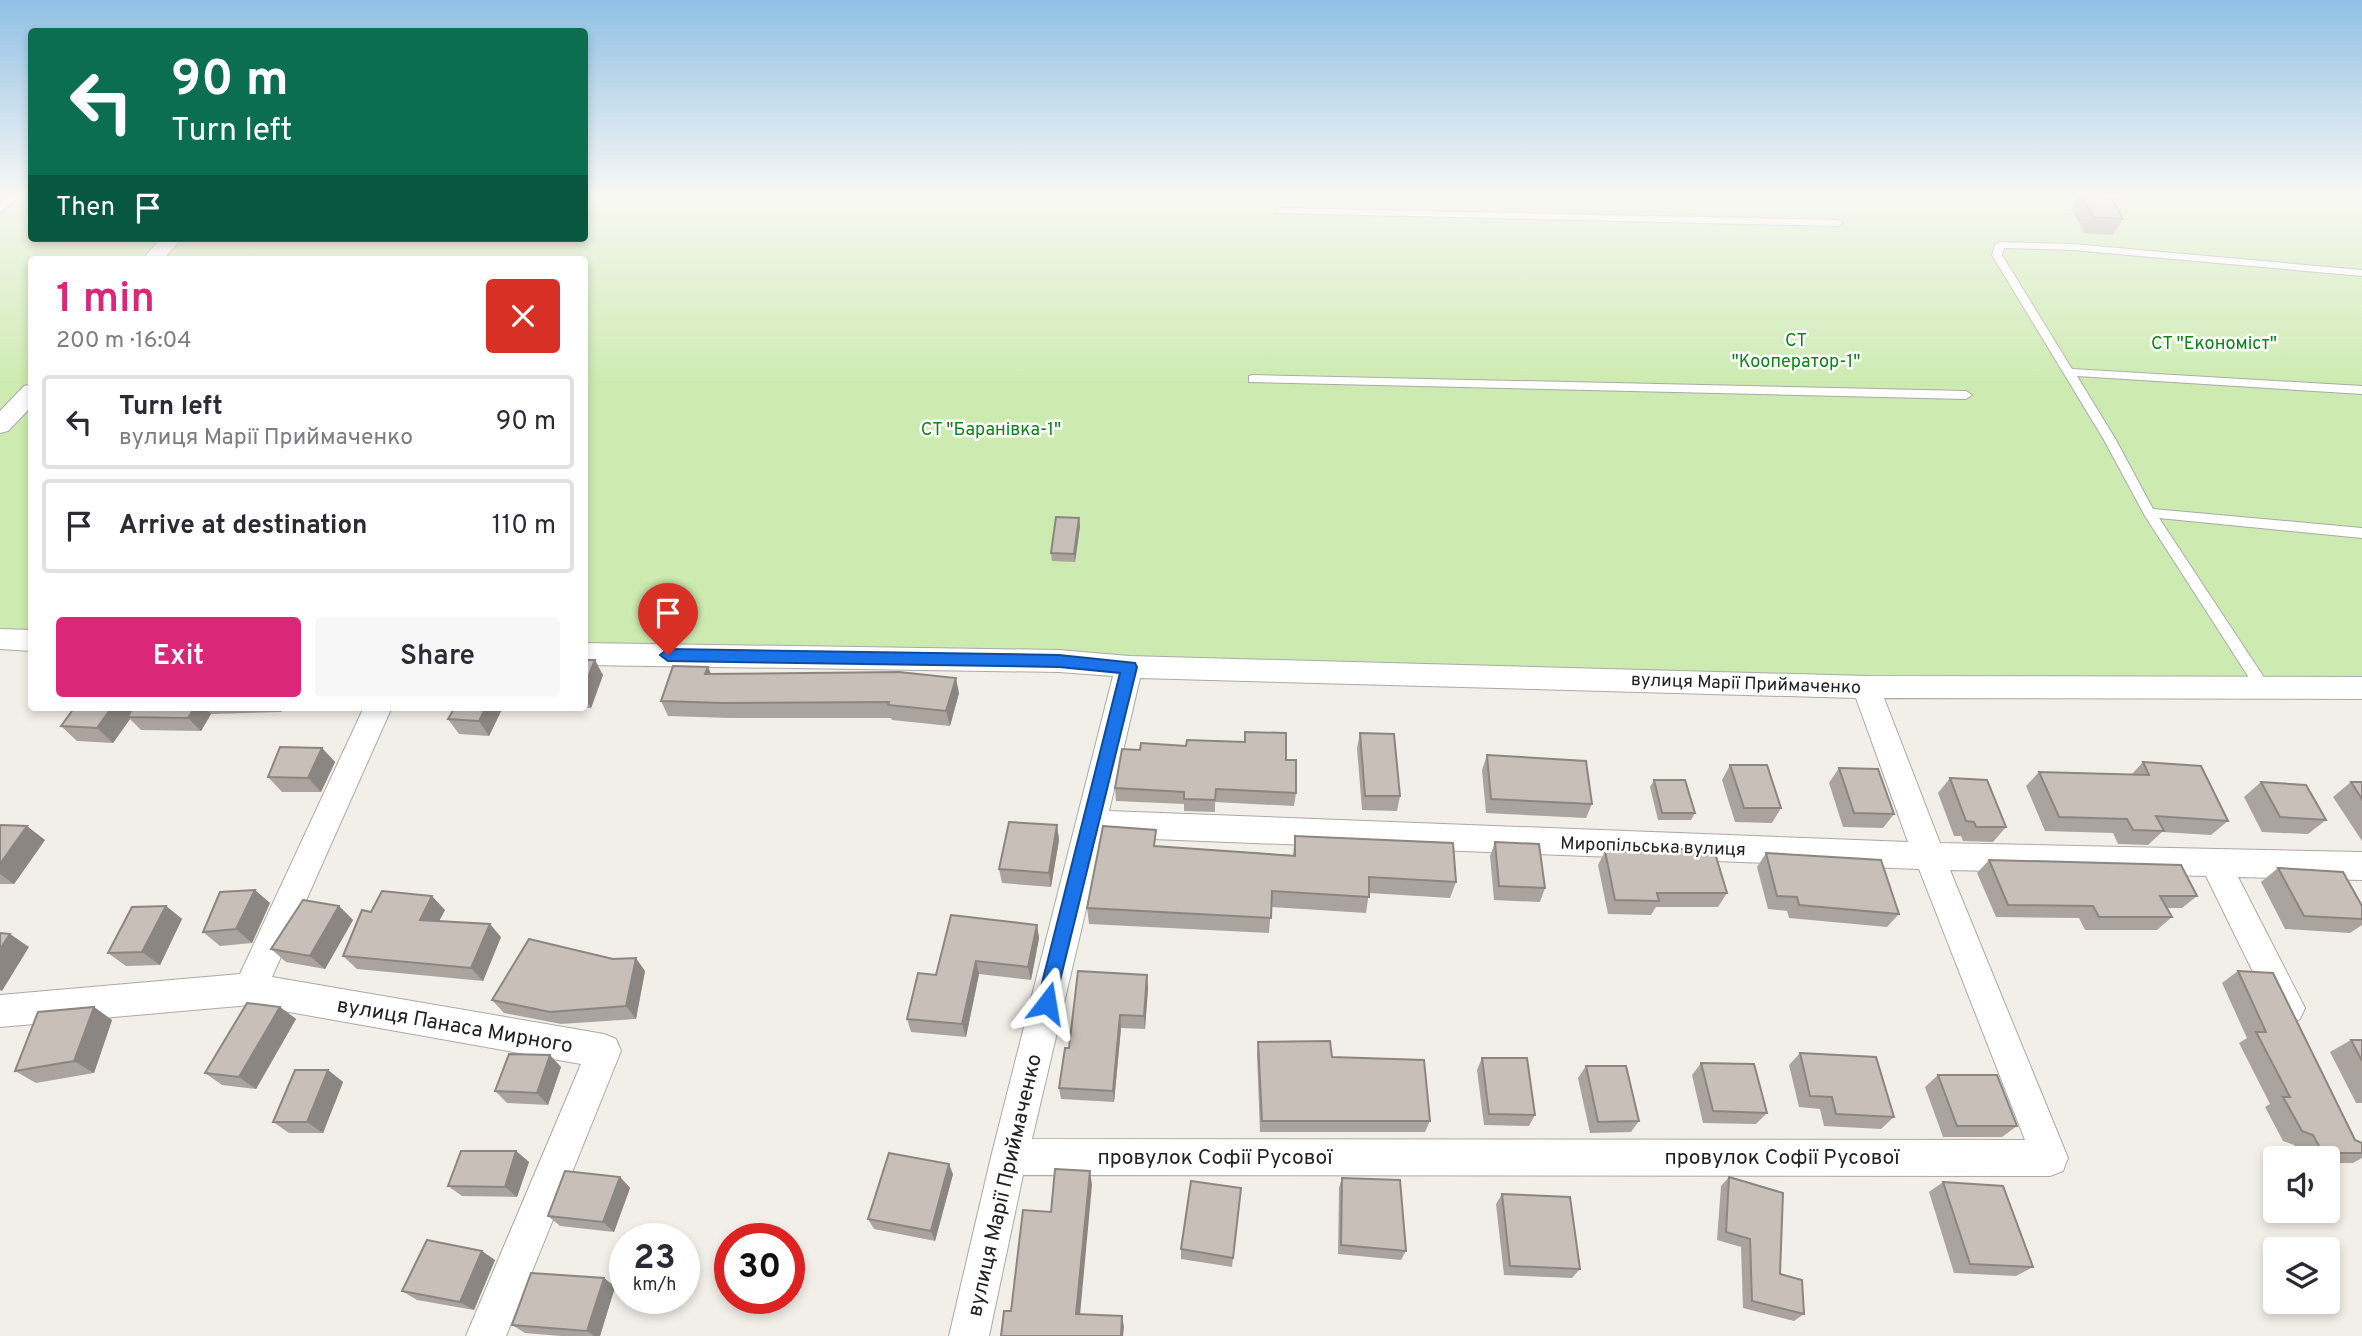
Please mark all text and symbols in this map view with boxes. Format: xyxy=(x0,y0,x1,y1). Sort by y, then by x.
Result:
text: 90 m xyxy=(171,51,289,113)
icon: left xyxy=(56,56,147,147)
text: Turn left xyxy=(171,112,292,152)
icon: arrive xyxy=(129,189,167,227)
text: Then xyxy=(56,192,115,225)
text: 1 min xyxy=(56,274,155,327)
button: close xyxy=(486,279,560,353)
text: 200 m · 16:04 xyxy=(56,327,192,356)
park label: СТ "Кооператор-1" xyxy=(1731,330,1861,374)
park label: СТ "Економіст" xyxy=(2151,333,2277,356)
text: Turn left xyxy=(119,391,223,424)
icon: left xyxy=(60,403,98,441)
text: 90 m xyxy=(496,406,556,439)
park label: СТ "Баранівка-1" xyxy=(921,419,1061,442)
text: вулиця Марії Приймаченко xyxy=(119,424,413,453)
icon: arrive xyxy=(60,507,98,545)
text: Arrive at destination xyxy=(119,510,367,543)
text: 110 m xyxy=(492,510,556,543)
pin xyxy=(638,583,698,655)
icon: arrive xyxy=(649,594,687,632)
button: Exit xyxy=(56,617,301,697)
button: Share xyxy=(315,617,560,697)
street label: вулиця Марії Приймаченко xyxy=(1631,669,1861,700)
street label: Миропільська вулиця xyxy=(1560,833,1746,862)
position arrow xyxy=(1010,966,1084,1040)
street label: вулиця Панаса Мирного xyxy=(335,992,575,1061)
street label: вулиця Марії Приймаченко xyxy=(962,1051,1049,1319)
street label: провулок Софії Русової xyxy=(1097,1145,1333,1172)
street label: провулок Софії Русової xyxy=(1664,1145,1900,1172)
map controls xyxy=(2263,1146,2340,1314)
button: sound xyxy=(2263,1146,2340,1223)
speed limit sign: 30 xyxy=(714,1223,805,1314)
text: 23 xyxy=(633,1237,676,1281)
button: layers xyxy=(2263,1237,2340,1314)
text: km/h xyxy=(633,1274,676,1297)

